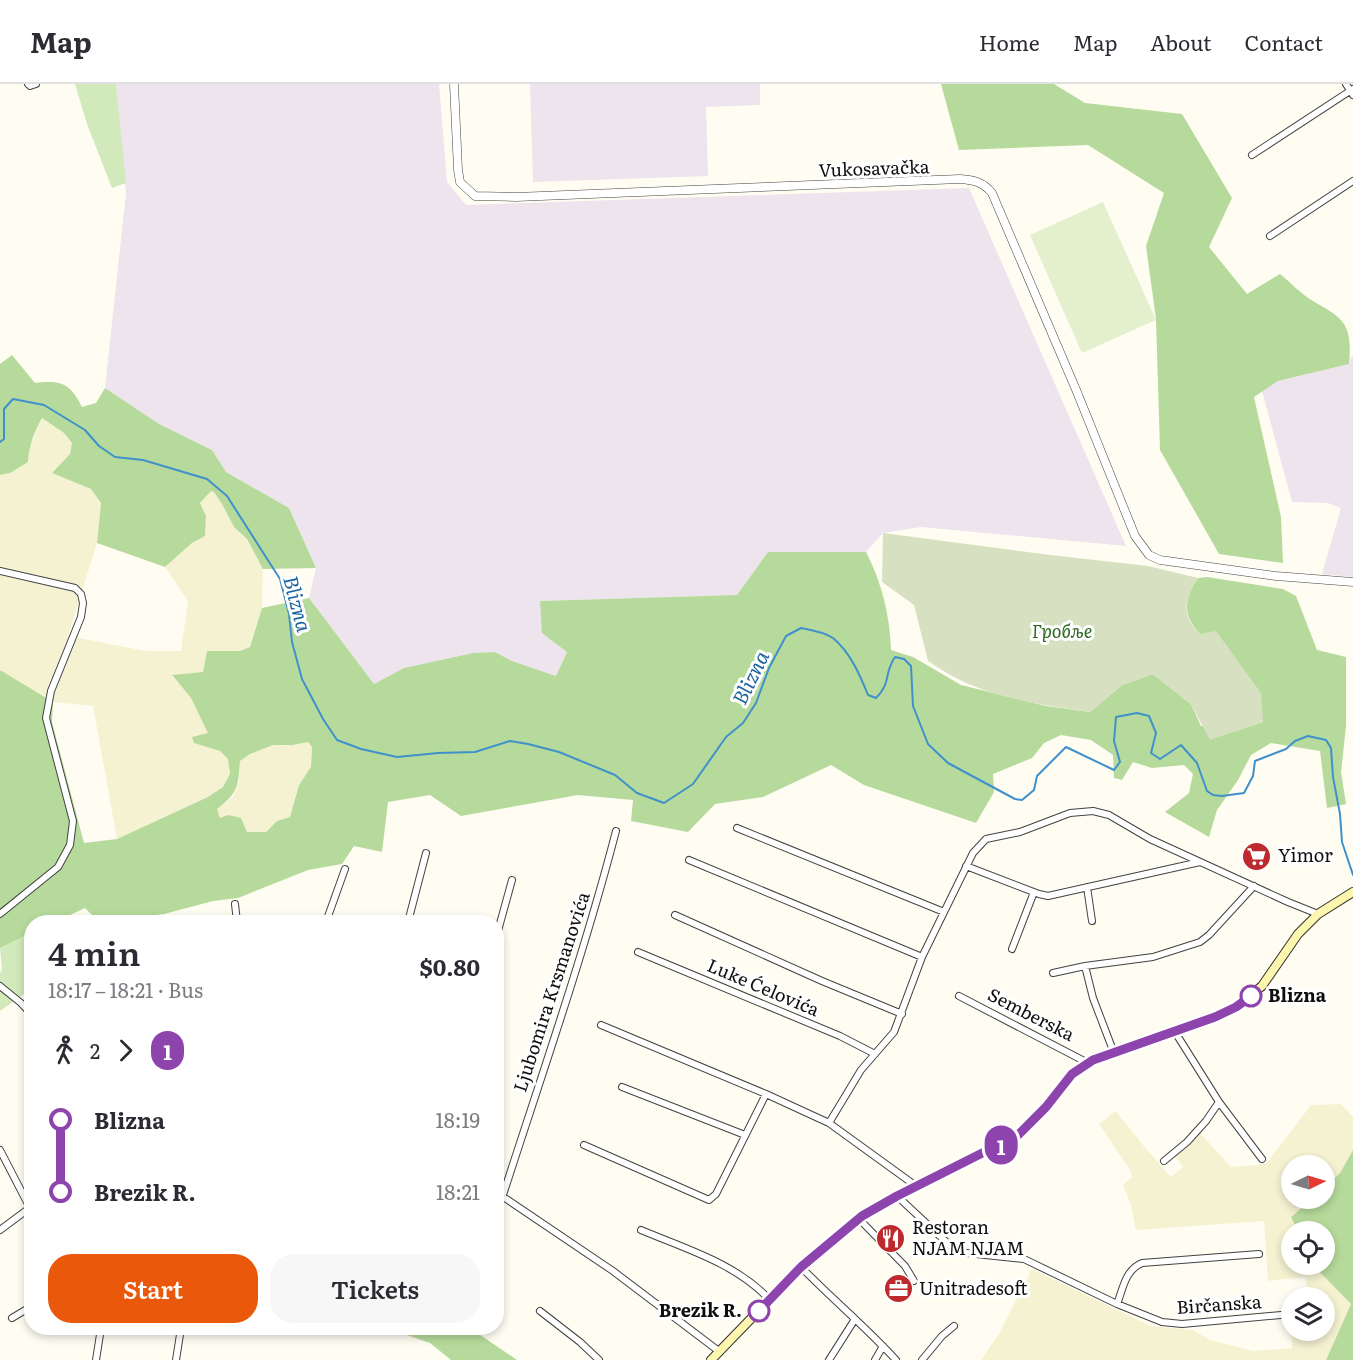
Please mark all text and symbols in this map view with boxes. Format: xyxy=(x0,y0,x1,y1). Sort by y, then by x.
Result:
text: Map xyxy=(30,20,92,62)
text: Home xyxy=(979,26,1040,57)
text: Map xyxy=(1073,26,1117,57)
text: About xyxy=(1150,26,1212,57)
text: Contact xyxy=(1245,26,1323,57)
street label: Vukosavačka xyxy=(818,152,930,183)
water label: Blizna xyxy=(277,572,321,635)
park label: Гробље xyxy=(1032,617,1092,644)
water label: Blizna xyxy=(723,645,775,709)
supermarket icon: Yimor xyxy=(1241,840,1273,872)
place label: Yimor xyxy=(1278,841,1333,868)
street label: Ljubomira Krsmanovića xyxy=(505,888,596,1095)
text: 4 min xyxy=(48,927,140,976)
text: $0.80 xyxy=(420,950,480,983)
street label: Luke Ćelovića xyxy=(703,951,824,1022)
text: 18:17 – 18:21 · Bus xyxy=(48,974,203,1004)
street label: Semberska xyxy=(984,980,1080,1047)
place label: Blizna xyxy=(1268,981,1327,1008)
marker: Blizna xyxy=(1240,985,1262,1007)
icon: walk xyxy=(48,1034,81,1067)
icon: forward xyxy=(109,1034,142,1067)
text: 2 xyxy=(90,1035,100,1065)
text: 1 xyxy=(163,1035,172,1066)
text: Blizna xyxy=(94,1103,165,1136)
text: 18:19 xyxy=(436,1104,480,1134)
line badge: 1 xyxy=(982,1126,1020,1164)
text: 1 xyxy=(997,1130,1005,1161)
north arrow xyxy=(1281,1155,1335,1209)
map controls xyxy=(1281,1155,1335,1341)
text: Brezik R. xyxy=(94,1175,196,1208)
text: 18:21 xyxy=(436,1176,480,1206)
place label: Restoran NJAM NJAM xyxy=(912,1213,1024,1261)
button: locate xyxy=(1281,1221,1335,1275)
restaurant icon: Restoran NJAM NJAM xyxy=(875,1222,907,1254)
button: Start xyxy=(48,1254,258,1323)
button: Tickets xyxy=(270,1254,480,1323)
office icon: Unitradesoft xyxy=(882,1273,914,1305)
place label: Unitradesoft xyxy=(919,1274,1028,1301)
street label: Birčanska xyxy=(1175,1287,1263,1320)
button: layers xyxy=(1281,1287,1335,1341)
place label: Brezik R. xyxy=(659,1296,742,1323)
marker: Brezik R. xyxy=(748,1300,770,1322)

